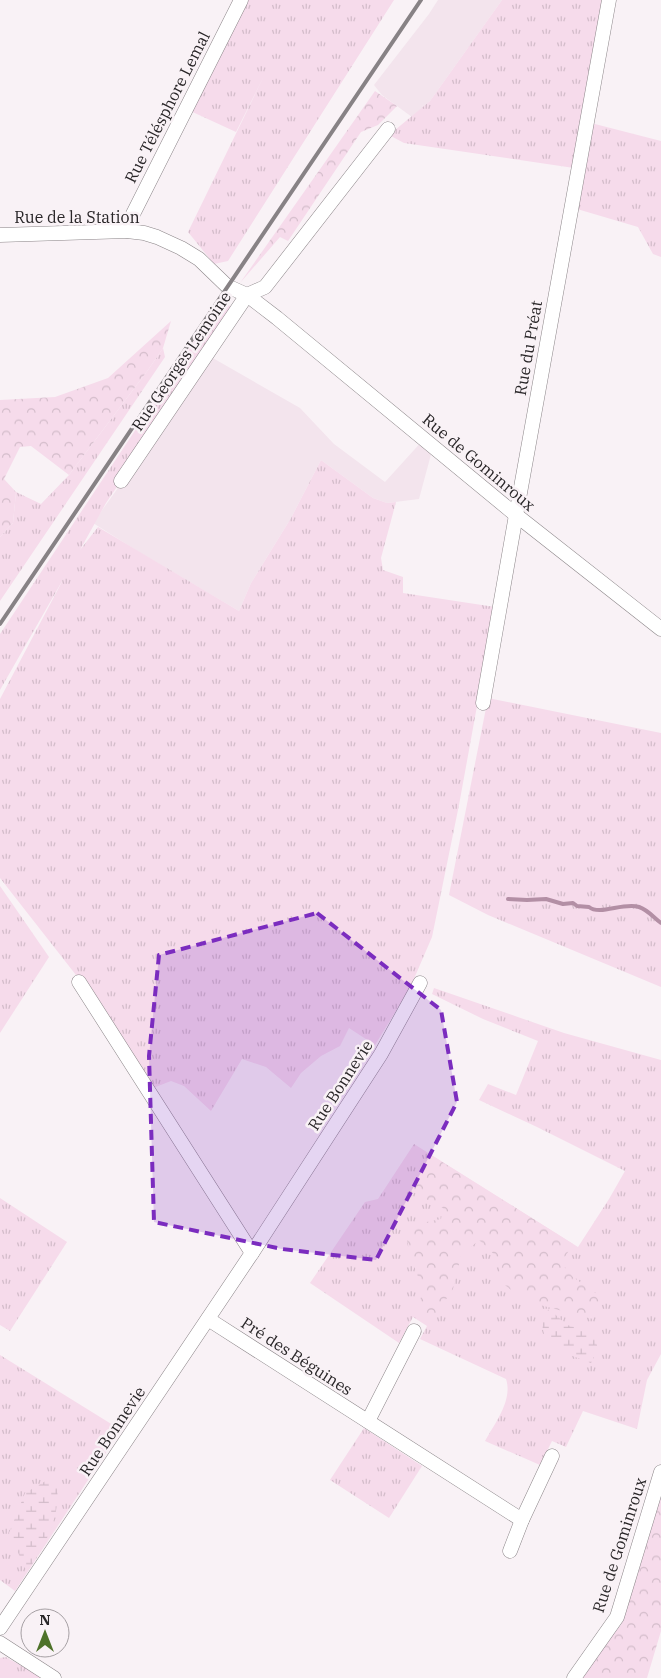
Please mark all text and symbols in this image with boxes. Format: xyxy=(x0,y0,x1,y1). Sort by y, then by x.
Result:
street label: Rue Télésphore Lemal xyxy=(120,28,214,186)
street label: Rue de la Station xyxy=(14,207,140,227)
street label: Rue Georges Lemoine xyxy=(127,287,235,435)
street label: Rue du Préat xyxy=(510,299,546,397)
street label: Rue de Gominroux xyxy=(419,409,539,515)
street label: Rue Bonnevie xyxy=(303,1036,377,1134)
street label: Pré des Béguines xyxy=(238,1313,356,1399)
street label: Rue Bonnevie xyxy=(75,1382,149,1480)
street label: Rue de Gominroux xyxy=(588,1475,650,1615)
north arrow xyxy=(20,1608,70,1658)
text: N xyxy=(39,1611,51,1629)

